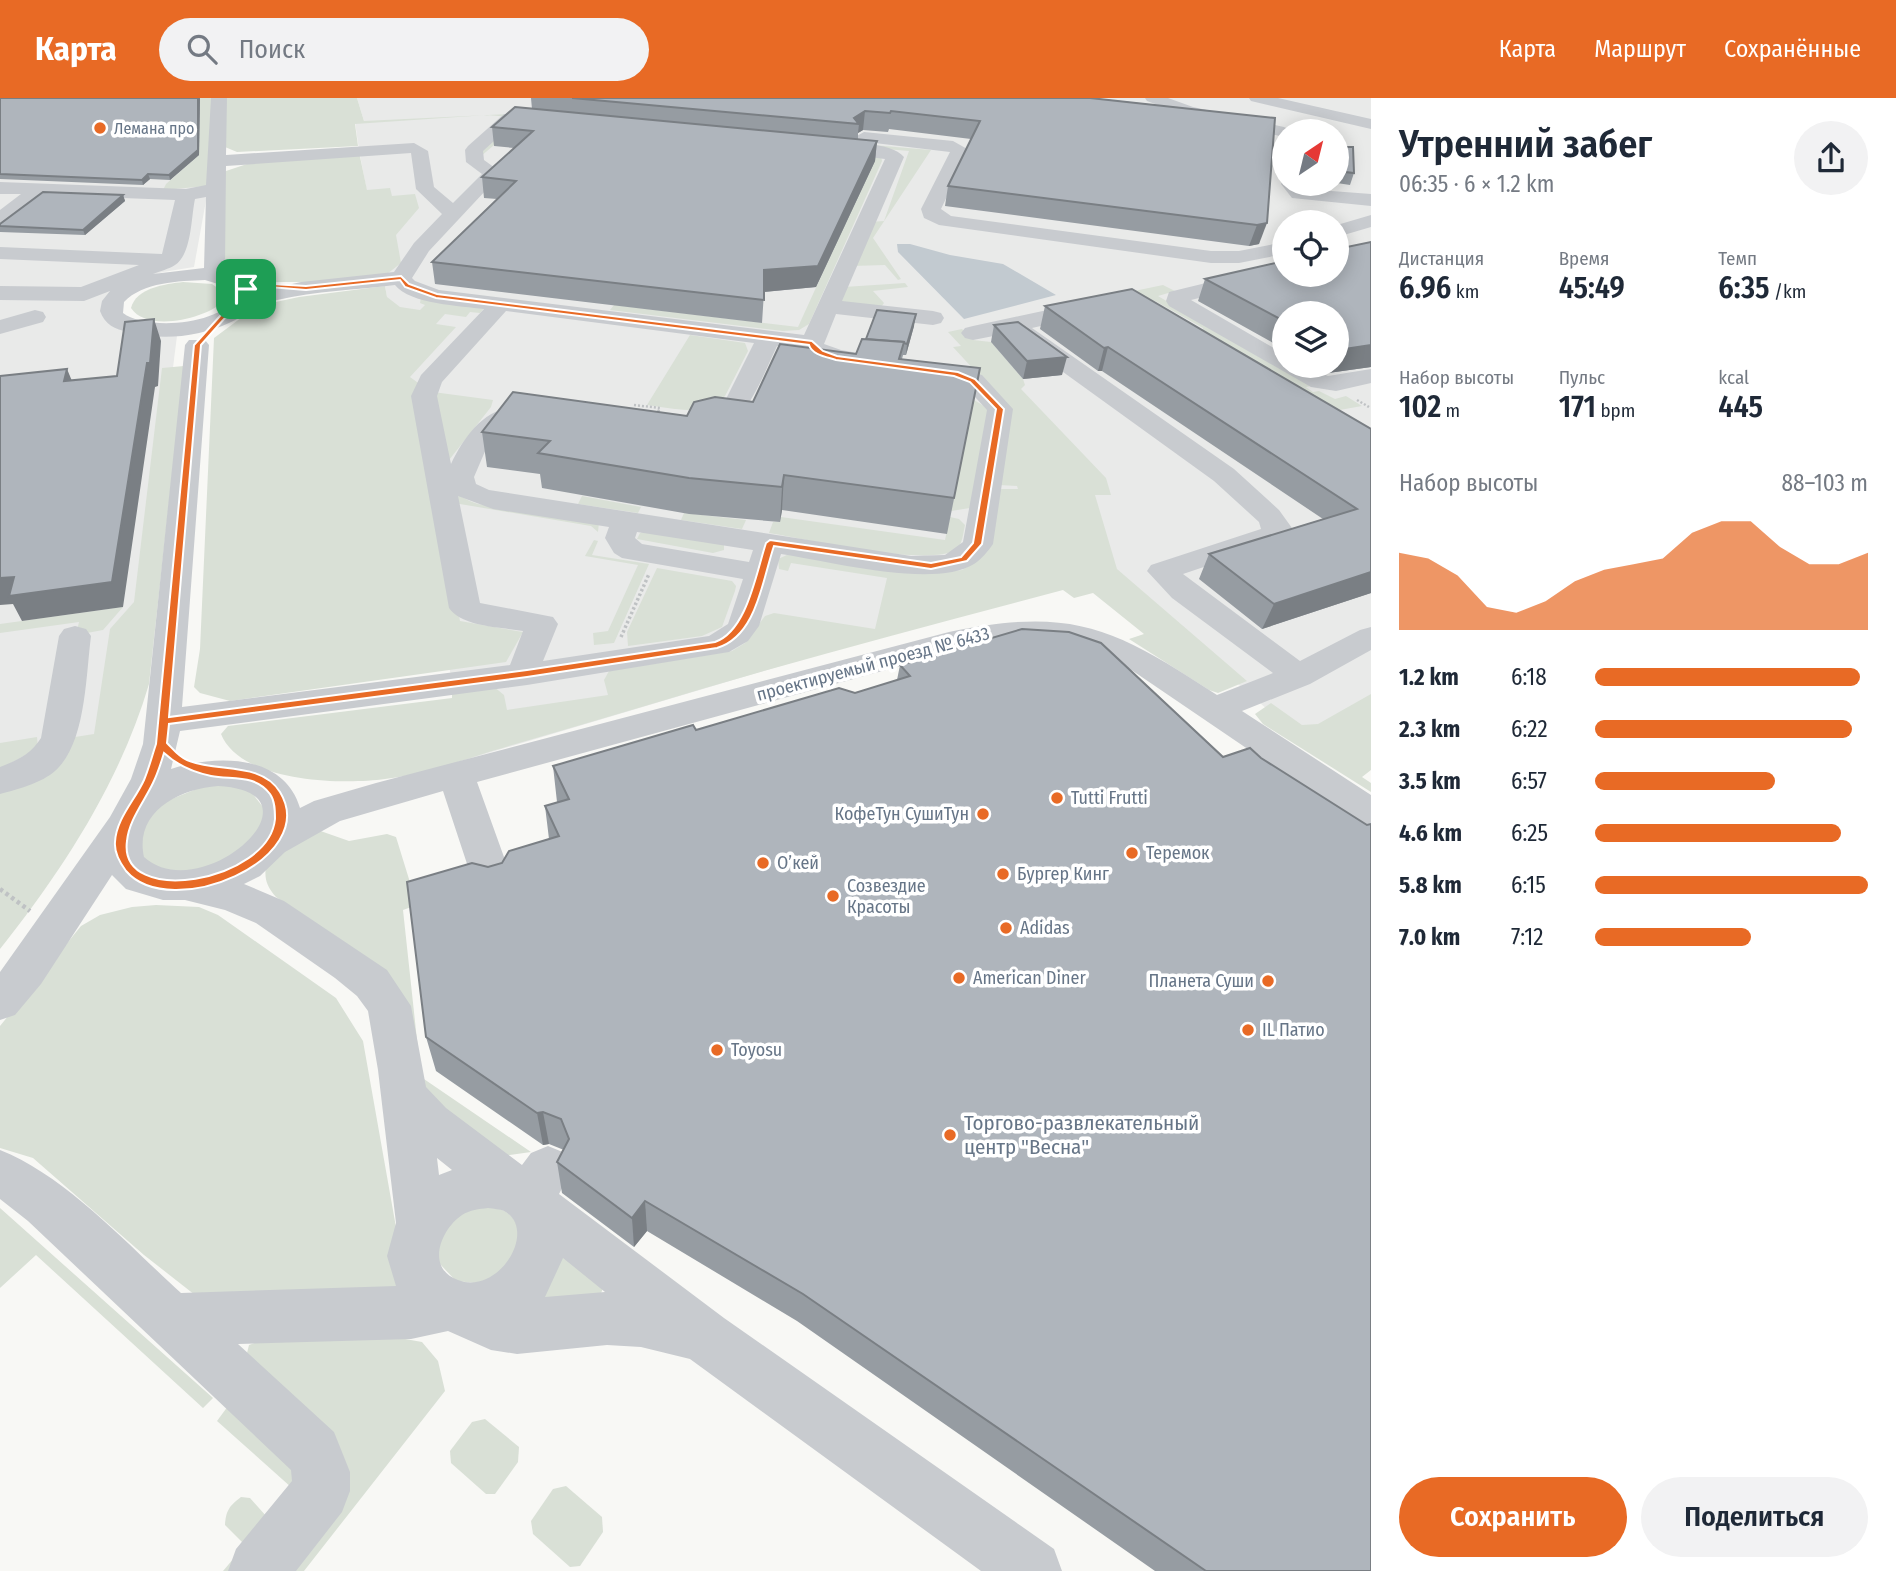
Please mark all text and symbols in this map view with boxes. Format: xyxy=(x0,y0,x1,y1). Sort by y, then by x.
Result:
search box xyxy=(159,18,649,81)
text: Карта xyxy=(35,29,117,69)
icon: search xyxy=(183,30,221,68)
text: Поиск xyxy=(239,34,305,65)
text: Карта xyxy=(1499,35,1556,63)
text: Маршрут xyxy=(1594,35,1686,63)
text: Сохранённые xyxy=(1724,35,1861,63)
place label: Лемана про xyxy=(114,119,194,138)
north arrow xyxy=(1272,119,1349,196)
map controls xyxy=(1272,119,1349,378)
marker: Лемана про xyxy=(92,120,108,136)
text: Утренний забег xyxy=(1399,121,1652,167)
button: share xyxy=(1794,121,1868,195)
text: 06:35 · 6 × 1.2 km xyxy=(1399,170,1555,198)
button: locate xyxy=(1272,210,1349,287)
text: Дистанция xyxy=(1399,247,1484,270)
text: Время xyxy=(1559,247,1610,270)
text: Темп xyxy=(1718,247,1757,270)
pin xyxy=(216,259,276,319)
icon: arrive xyxy=(227,270,265,308)
text: 6.96 xyxy=(1399,270,1451,306)
text: 45:49 xyxy=(1559,270,1625,306)
text: 6:35 xyxy=(1718,270,1770,306)
text: km xyxy=(1451,280,1479,303)
text: /km xyxy=(1770,280,1806,303)
button: layers xyxy=(1272,301,1349,378)
text: Набор высоты xyxy=(1399,366,1514,389)
text: Пульс xyxy=(1559,366,1605,389)
text: kcal xyxy=(1718,366,1749,389)
text: 102 xyxy=(1399,389,1441,425)
text: 171 xyxy=(1559,389,1596,425)
text: 445 xyxy=(1718,389,1763,425)
text: m xyxy=(1441,399,1460,422)
text: bpm xyxy=(1596,399,1635,422)
text: Набор высоты xyxy=(1399,469,1538,497)
text: 88–103 m xyxy=(1782,469,1868,497)
street label: проектируемый проезд № 6433 xyxy=(754,622,992,706)
text: 1.2 km xyxy=(1399,663,1459,691)
text: 6:18 xyxy=(1511,663,1547,691)
text: 2.3 km xyxy=(1399,715,1460,743)
text: 6:22 xyxy=(1511,715,1548,743)
text: 3.5 km xyxy=(1399,767,1461,795)
text: 6:57 xyxy=(1511,767,1547,795)
place label: Tutti Frutti xyxy=(1071,787,1148,809)
marker: Tutti Frutti xyxy=(1049,790,1065,806)
place label: КофеТун СушиТун xyxy=(835,803,969,825)
marker: КофеТун СушиТун xyxy=(975,806,991,822)
text: 4.6 km xyxy=(1399,819,1462,847)
text: 6:25 xyxy=(1511,819,1548,847)
place label: Теремок xyxy=(1146,842,1210,864)
marker: Теремок xyxy=(1124,845,1140,861)
place label: О’кей xyxy=(777,852,819,874)
marker: О’кей xyxy=(755,855,771,871)
place label: Бургер Кинг xyxy=(1017,863,1109,885)
marker: Бургер Кинг xyxy=(995,866,1011,882)
text: 5.8 km xyxy=(1399,871,1462,899)
text: 6:15 xyxy=(1511,871,1546,899)
place label: Созвездие Красоты xyxy=(847,875,926,918)
marker: Созвездие Красоты xyxy=(825,888,841,904)
place label: Adidas xyxy=(1020,917,1070,939)
marker: Adidas xyxy=(998,920,1014,936)
text: 7.0 km xyxy=(1399,923,1460,951)
text: 7:12 xyxy=(1511,923,1543,951)
place label: American Diner xyxy=(973,967,1086,989)
marker: American Diner xyxy=(951,970,967,986)
place label: Планета Суши xyxy=(1148,970,1254,992)
marker: Планета Суши xyxy=(1260,973,1276,989)
place label: IL Патио xyxy=(1262,1019,1325,1041)
marker: IL Патио xyxy=(1240,1022,1256,1038)
place label: Toyosu xyxy=(731,1039,782,1061)
marker: Toyosu xyxy=(709,1042,725,1058)
place label: Торгово-развлекательный центр "Весна" xyxy=(964,1110,1199,1160)
marker: Торгово-развлекательный центр "Весна" xyxy=(942,1127,958,1143)
button: Сохранить xyxy=(1399,1477,1627,1557)
button: Поделиться xyxy=(1641,1477,1868,1557)

